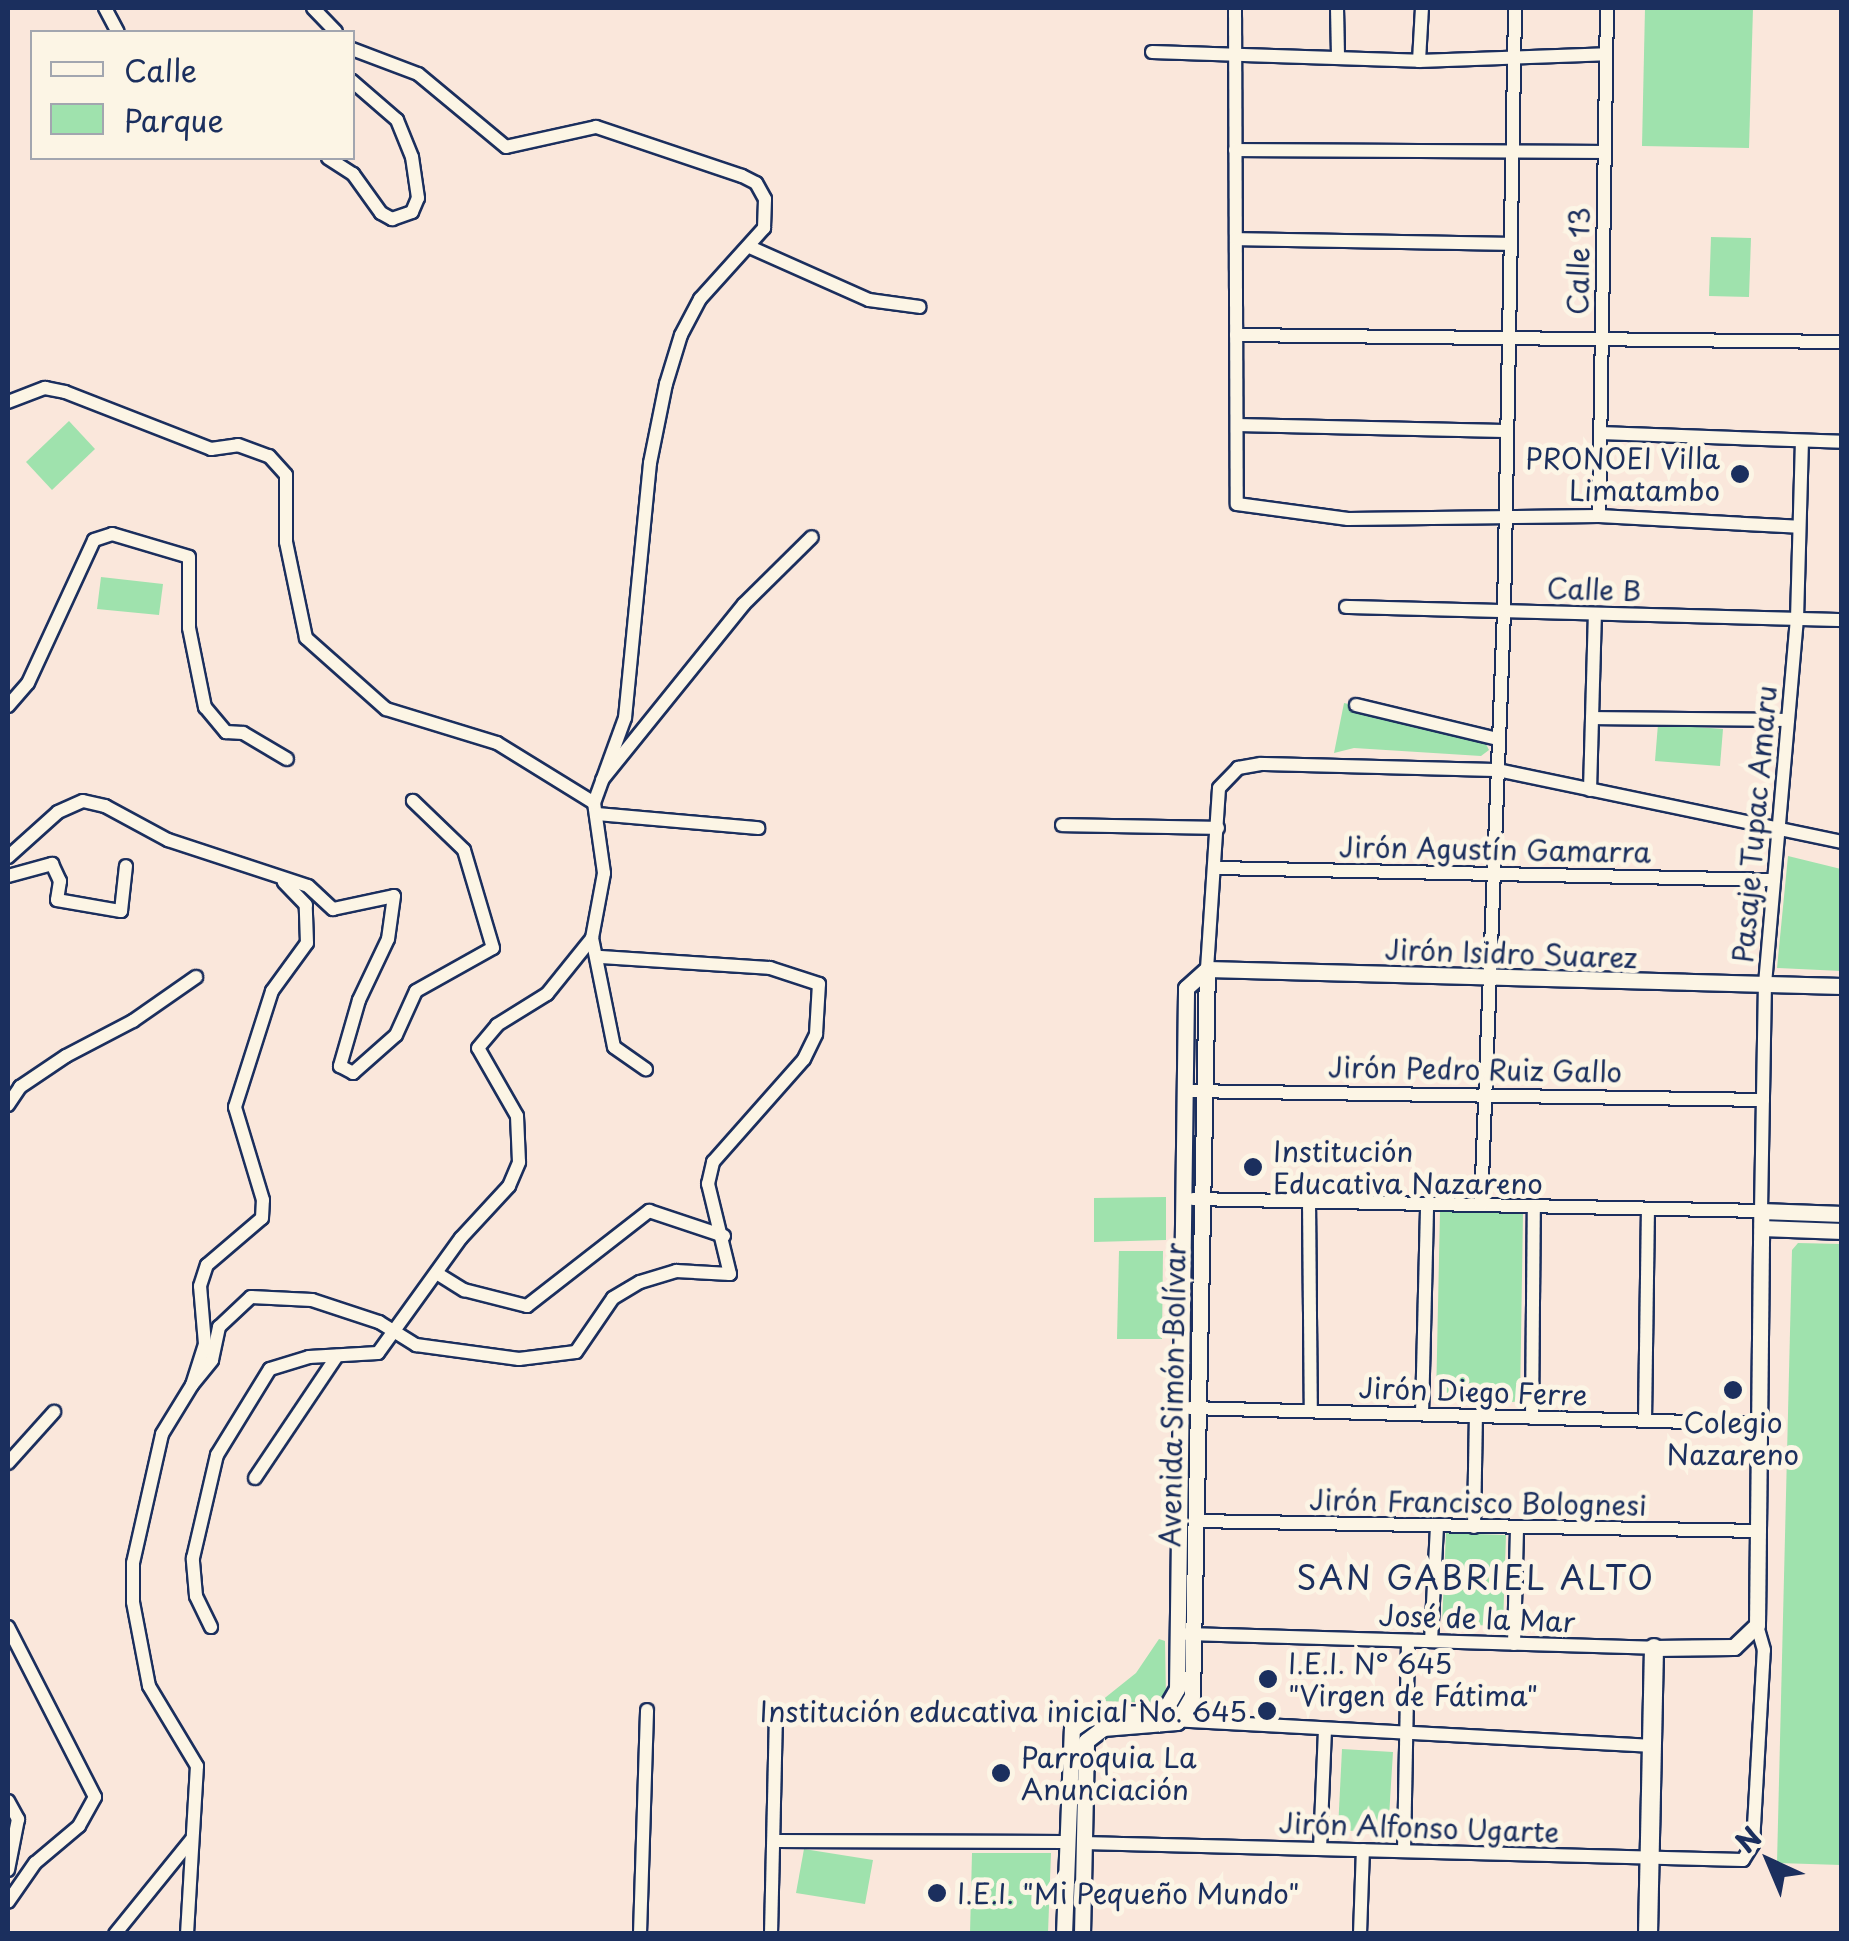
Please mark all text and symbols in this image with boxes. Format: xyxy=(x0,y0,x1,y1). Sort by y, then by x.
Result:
legend xyxy=(30,30,355,160)
text: Calle xyxy=(124,47,197,92)
text: Parque xyxy=(124,97,224,142)
street label: Calle 13 xyxy=(1560,207,1596,315)
place label: PRONOEI Villa Limatambo xyxy=(1524,441,1720,507)
marker: PRONOEI Villa Limatambo xyxy=(1729,463,1751,485)
street label: Calle B xyxy=(1546,571,1642,607)
street label: Pasaje Tupac Amaru xyxy=(1725,684,1783,964)
street label: Jirón Agustín Gamarra xyxy=(1339,829,1651,869)
street label: Jirón Isidro Suarez xyxy=(1385,932,1637,974)
street label: Jirón Pedro Ruiz Gallo xyxy=(1325,1050,1625,1088)
place label: Institución Educativa Nazareno xyxy=(1273,1134,1545,1200)
marker: Institución Educativa Nazareno xyxy=(1242,1156,1264,1178)
street label: Avenida Simón Bolívar xyxy=(1153,1243,1191,1547)
street label: Jirón Diego Ferre xyxy=(1357,1370,1589,1412)
marker: Colegio Nazareno xyxy=(1722,1379,1744,1401)
place label: Colegio Nazareno xyxy=(1667,1405,1799,1471)
street label: Jirón Francisco Bolognesi xyxy=(1306,1482,1650,1522)
district label: SAN GABRIEL ALTO xyxy=(1296,1558,1656,1596)
street label: José de la Mar xyxy=(1377,1598,1577,1638)
place label: I.E.I. N° 645 "Virgen de Fátima" xyxy=(1288,1646,1539,1712)
marker: I.E.I. N° 645 "Virgen de Fátima" xyxy=(1257,1668,1279,1690)
place label: Institución educativa inicial No. 645 xyxy=(760,1694,1247,1728)
marker: Institución educativa inicial No. 645 xyxy=(1256,1700,1278,1722)
place label: Parroquia La Anunciación xyxy=(1021,1740,1195,1806)
marker: Parroquia La Anunciación xyxy=(990,1762,1012,1784)
street label: Jirón Alfonso Ugarte xyxy=(1278,1805,1560,1849)
north arrow xyxy=(1719,1811,1819,1911)
text: N xyxy=(1725,1816,1771,1862)
place label: I.E.I. "Mi Pequeño Mundo" xyxy=(957,1876,1301,1910)
marker: I.E.I. "Mi Pequeño Mundo" xyxy=(926,1882,948,1904)

